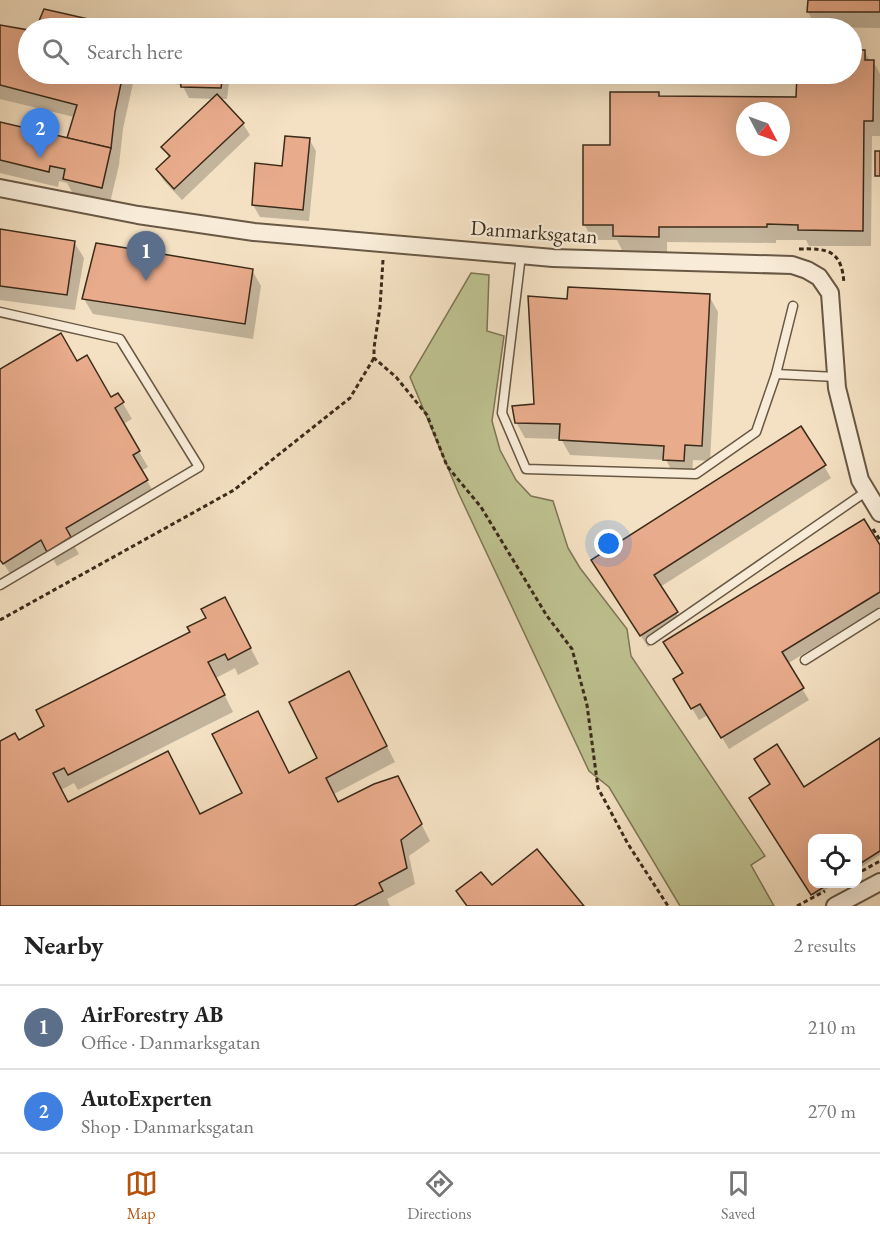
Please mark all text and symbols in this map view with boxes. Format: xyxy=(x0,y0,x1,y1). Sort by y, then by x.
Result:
search box xyxy=(18,18,862,84)
icon: search xyxy=(39,35,72,68)
text: Search here xyxy=(87,37,182,66)
north arrow xyxy=(736,102,790,156)
pin: 2 xyxy=(20,108,60,158)
street label: Danmarksgatan xyxy=(470,214,598,249)
pin: 1 xyxy=(126,232,166,281)
your location xyxy=(594,529,623,558)
map controls xyxy=(808,834,862,888)
button: locate xyxy=(808,834,862,888)
text: Nearby xyxy=(24,928,104,962)
text: 2 results xyxy=(793,932,856,958)
text: AirForestry AB xyxy=(81,1000,223,1029)
text: 1 xyxy=(38,1014,49,1040)
text: 210 m xyxy=(808,1014,856,1040)
text: Office · Danmarksgatan xyxy=(81,1029,261,1055)
text: AutoExperten xyxy=(81,1084,212,1113)
text: 2 xyxy=(38,1098,49,1124)
text: 270 m xyxy=(808,1098,856,1124)
text: Shop · Danmarksgatan xyxy=(81,1113,254,1139)
tab: Map xyxy=(125,1167,158,1224)
tab: Directions xyxy=(407,1167,472,1224)
tab: Saved xyxy=(721,1167,755,1224)

